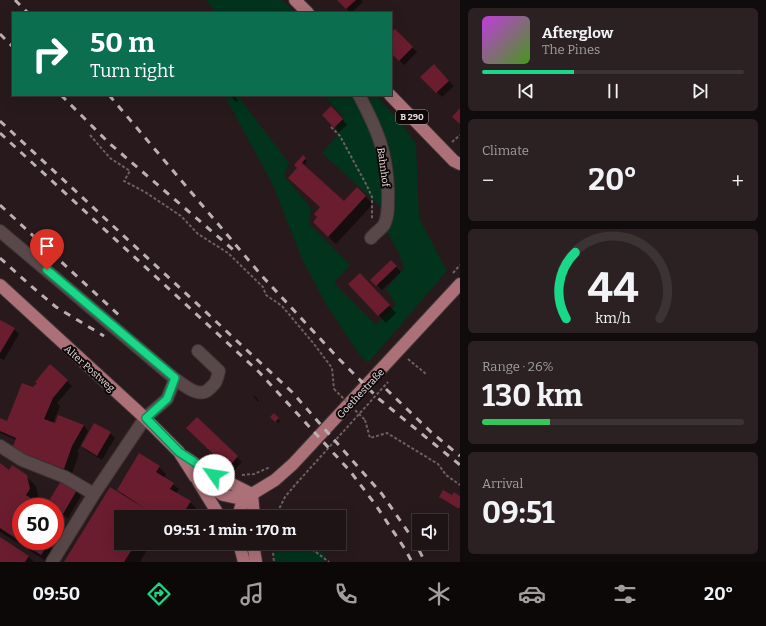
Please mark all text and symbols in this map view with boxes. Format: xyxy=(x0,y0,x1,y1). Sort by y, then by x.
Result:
text: Afterglow xyxy=(542,24,613,42)
text: 50 m xyxy=(90,26,155,59)
icon: right xyxy=(24,28,76,80)
text: The Pines xyxy=(542,42,600,57)
text: Turn right xyxy=(90,60,175,82)
icon: previous xyxy=(515,80,537,102)
icon: pause xyxy=(602,80,624,102)
icon: next xyxy=(689,80,711,102)
road number: B 290 xyxy=(396,110,428,124)
text: Climate xyxy=(482,143,529,158)
street label: Bahnhof xyxy=(374,147,392,189)
text: 20° xyxy=(588,162,637,198)
text: − xyxy=(482,167,494,194)
text: + xyxy=(731,167,744,194)
pin xyxy=(30,229,64,270)
icon: arrive xyxy=(36,235,58,257)
text: 44 xyxy=(587,263,639,313)
text: km/h xyxy=(595,310,631,327)
street label: Alter Postweg xyxy=(62,343,117,395)
text: Range · 26% xyxy=(482,359,554,374)
street label: Goethestraße xyxy=(335,366,387,421)
text: 130 km xyxy=(482,378,583,414)
position arrow xyxy=(193,454,235,496)
text: Arrival xyxy=(482,476,523,491)
text: 09:51 xyxy=(482,495,555,531)
speed limit sign: 50 xyxy=(12,498,64,550)
map controls xyxy=(412,514,448,550)
button: sound xyxy=(412,514,448,550)
text: 09:51 · 1 min · 170 m xyxy=(164,521,296,539)
icon: directions xyxy=(145,580,173,608)
icon: music xyxy=(238,580,266,608)
icon: phone xyxy=(332,580,360,608)
icon: climate xyxy=(425,580,453,608)
icon: car xyxy=(518,580,546,608)
icon: filters xyxy=(611,580,639,608)
text: 09:50 xyxy=(33,583,80,605)
text: 20° xyxy=(704,583,733,605)

